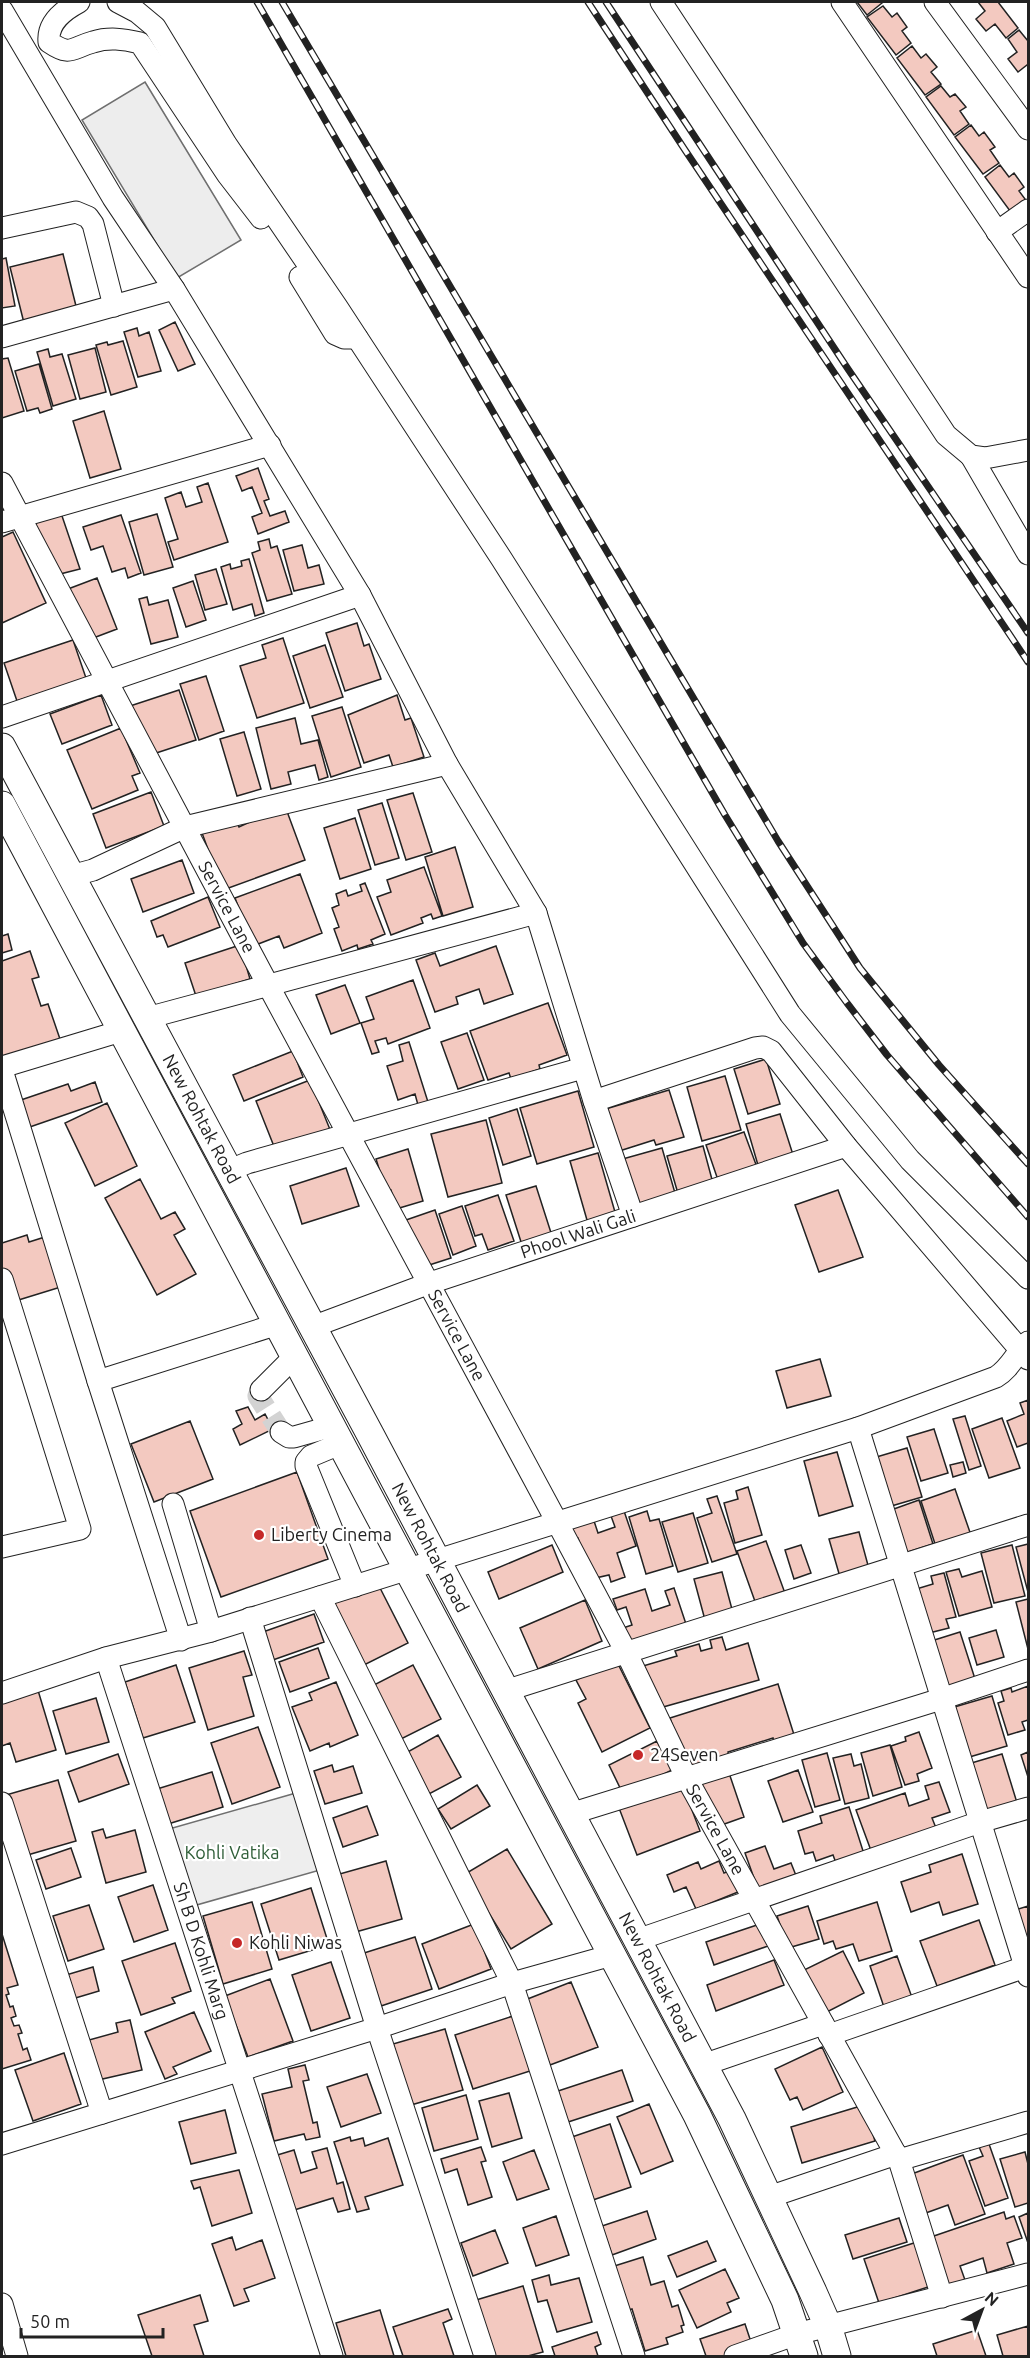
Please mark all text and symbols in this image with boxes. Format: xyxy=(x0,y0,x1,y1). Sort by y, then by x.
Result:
street label: Service Lane xyxy=(195,857,260,956)
street label: New Rohtak Road xyxy=(159,1050,245,1187)
street label: Phool Wali Gali xyxy=(518,1205,638,1262)
street label: Service Lane xyxy=(425,1286,490,1384)
street label: New Rohtak Road xyxy=(389,1479,473,1616)
place label: Liberty Cinema xyxy=(271,1524,392,1544)
marker: Liberty Cinema xyxy=(252,1528,266,1542)
place label: 24Seven xyxy=(650,1744,719,1764)
marker: 24Seven xyxy=(631,1748,645,1762)
street label: Service Lane xyxy=(683,1780,749,1878)
park label: Kohli Vatika xyxy=(185,1842,279,1862)
street label: Sh B D Kohli Marg xyxy=(170,1880,233,2022)
street label: New Rohtak Road xyxy=(616,1909,701,2045)
place label: Kohli Niwas xyxy=(249,1932,342,1952)
marker: Kohli Niwas xyxy=(230,1936,244,1950)
north arrow xyxy=(952,2280,1012,2340)
text: N xyxy=(981,2288,1002,2309)
scale bar xyxy=(21,2301,164,2339)
text: 50 m xyxy=(30,2311,70,2331)

